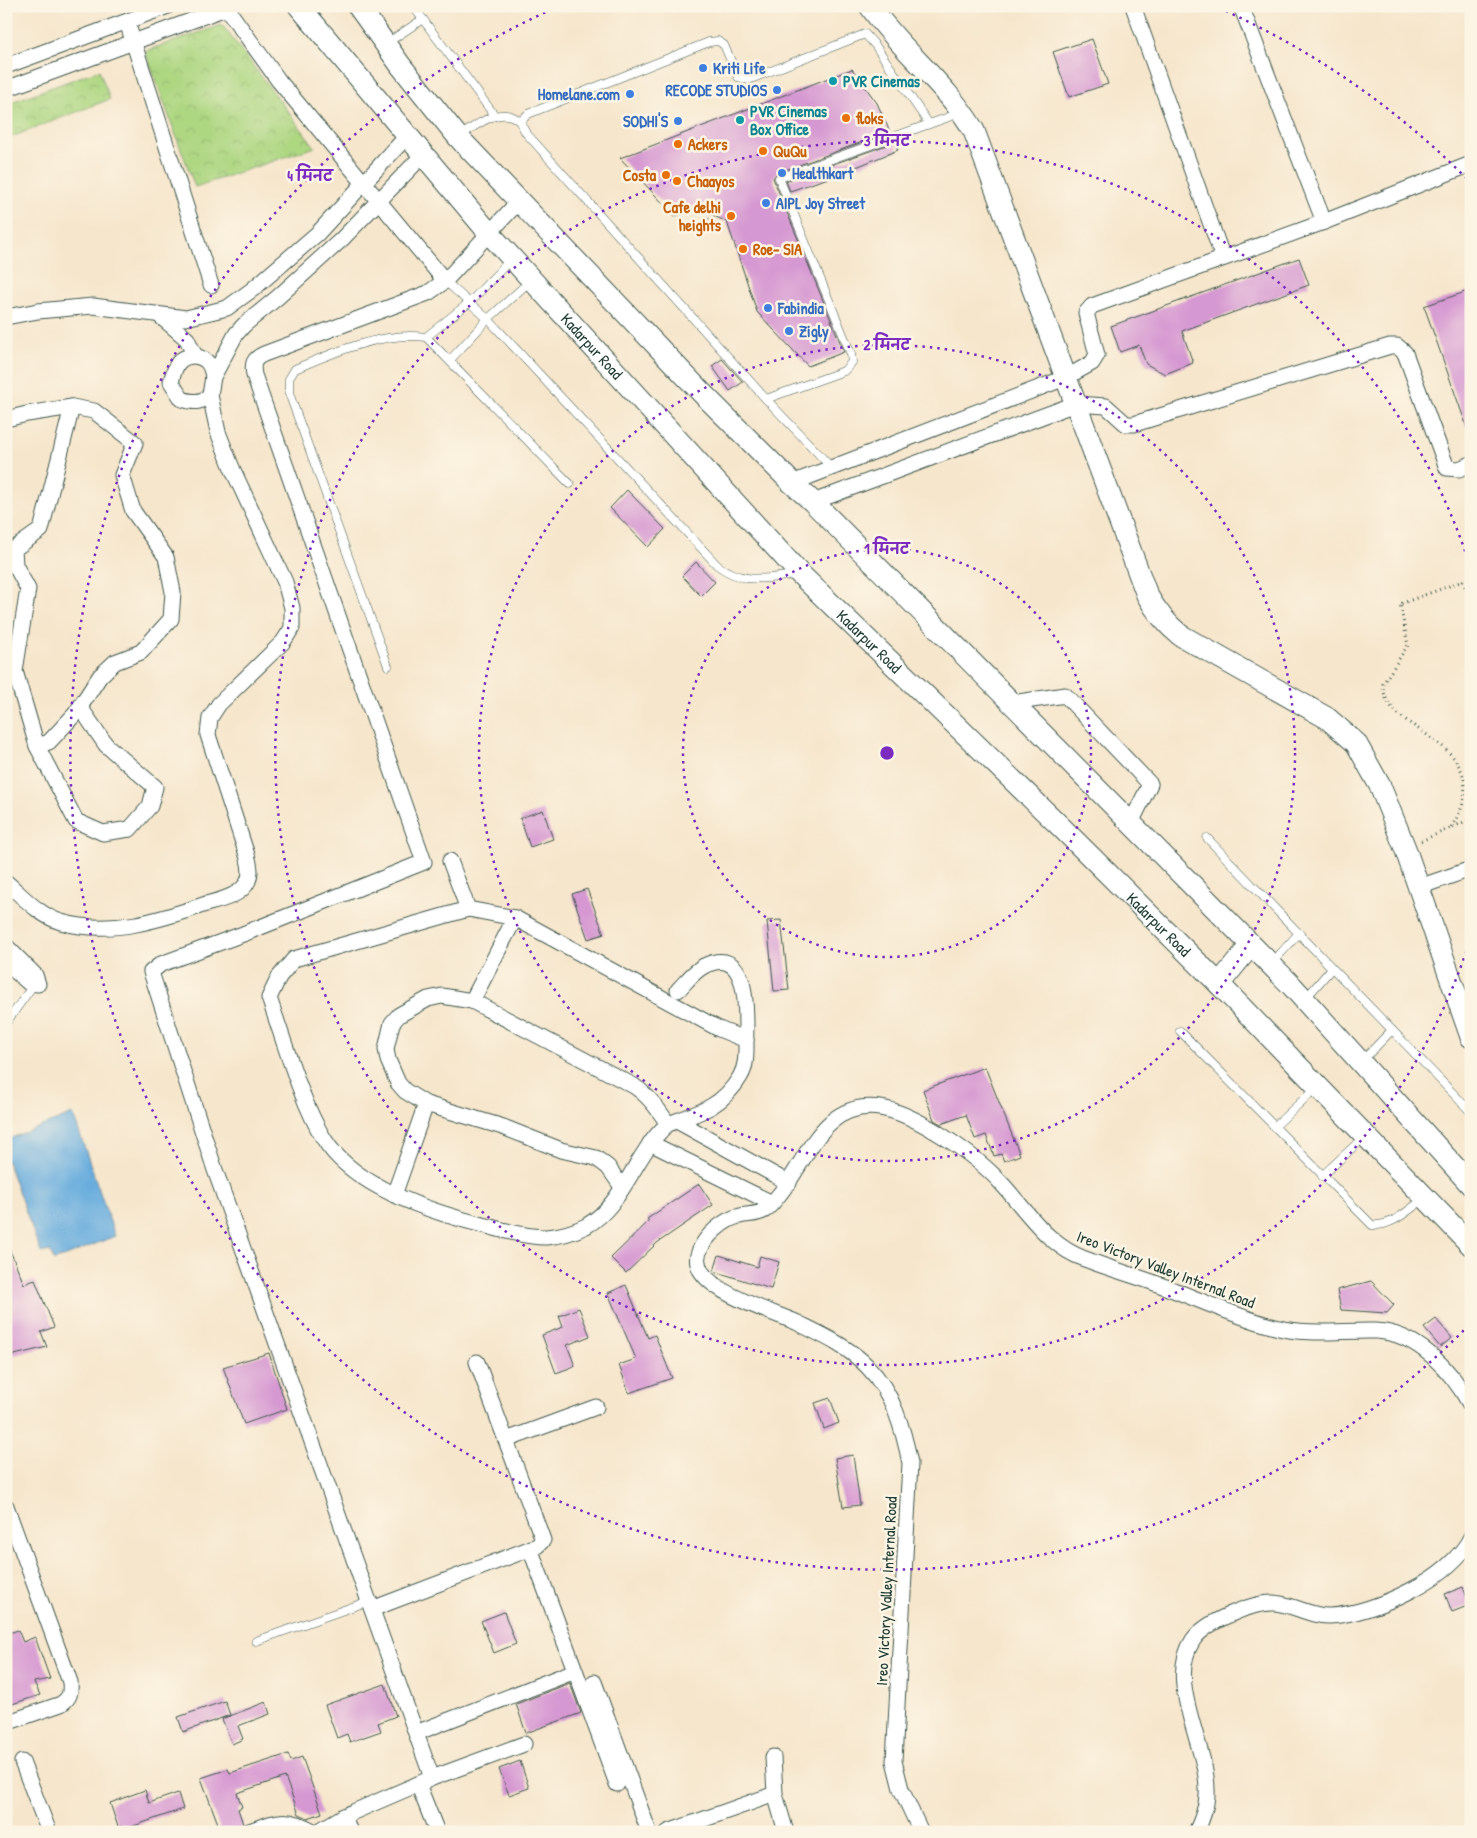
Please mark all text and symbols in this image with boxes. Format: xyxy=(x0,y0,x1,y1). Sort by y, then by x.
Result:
place label: Kriti Life xyxy=(713,57,766,79)
marker: Kriti Life xyxy=(697,62,709,74)
place label: PVR Cinemas xyxy=(843,70,921,92)
marker: PVR Cinemas xyxy=(827,75,839,87)
place label: RECODE STUDIOS xyxy=(665,79,768,101)
place label: Homelane.com xyxy=(538,83,620,105)
marker: RECODE STUDIOS xyxy=(771,84,783,96)
marker: Homelane.com xyxy=(624,88,636,100)
place label: PVR Cinemas Box Office xyxy=(750,100,828,140)
place label: floks xyxy=(855,107,884,129)
place label: SODHI'S xyxy=(623,110,669,132)
marker: floks xyxy=(840,112,852,124)
marker: PVR Cinemas Box Office xyxy=(734,114,746,126)
marker: SODHI'S xyxy=(672,115,684,127)
text: 3 मिनट xyxy=(864,128,911,151)
place label: Ackers xyxy=(688,133,728,155)
marker: Ackers xyxy=(672,138,684,150)
place label: QuQu xyxy=(773,140,807,162)
marker: QuQu xyxy=(757,145,769,157)
place label: Healthkart xyxy=(792,162,854,184)
text: 4 मिनट xyxy=(287,163,334,186)
place label: Costa xyxy=(623,164,657,186)
marker: Healthkart xyxy=(776,167,788,179)
marker: Costa xyxy=(660,169,672,181)
place label: Chaayos xyxy=(687,170,735,193)
marker: Chaayos xyxy=(671,175,683,187)
place label: AIPL Joy Street xyxy=(776,192,865,215)
place label: Cafe delhi heights xyxy=(663,196,722,237)
marker: AIPL Joy Street xyxy=(760,197,772,209)
marker: Cafe delhi heights xyxy=(725,210,737,222)
place label: Roe- SIA xyxy=(753,238,802,260)
marker: Roe- SIA xyxy=(737,243,749,255)
place label: Fabindia xyxy=(777,297,825,319)
marker: Fabindia xyxy=(762,302,774,314)
street label: Kadarpur Road xyxy=(556,308,628,384)
place label: Zigly xyxy=(799,320,829,343)
marker: Zigly xyxy=(783,325,795,337)
text: 2 मिनट xyxy=(864,332,912,355)
text: 1 मिनट xyxy=(864,536,911,559)
street label: Kadarpur Road xyxy=(832,604,907,678)
centre of rings xyxy=(878,744,896,762)
street label: Kadarpur Road xyxy=(1122,887,1196,961)
street label: Ireo Victory Valley Internal Road xyxy=(1074,1225,1258,1313)
street label: Ireo Victory Valley Internal Road xyxy=(870,1496,902,1686)

